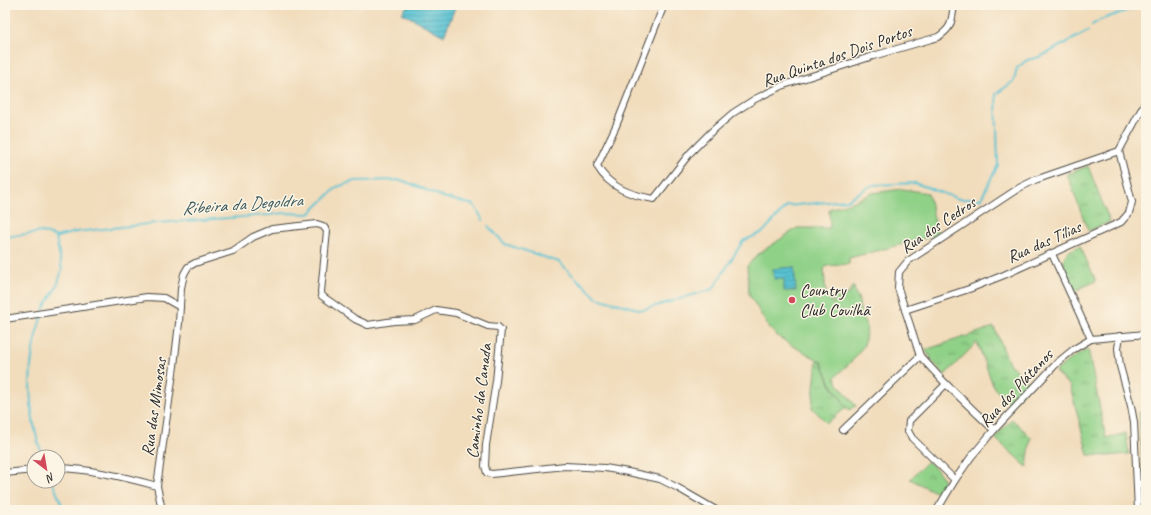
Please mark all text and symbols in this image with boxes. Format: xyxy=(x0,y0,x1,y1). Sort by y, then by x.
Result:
street label: Rua Quinta dos Dois Portos xyxy=(759,20,916,91)
water label: Ribeira da Degoldra xyxy=(181,189,305,219)
street label: Rua dos Cedros xyxy=(896,191,981,258)
street label: Rua das Tílias xyxy=(1004,216,1085,268)
place label: Country Club Covilhã xyxy=(800,280,872,321)
marker: Country Club Covilhã xyxy=(787,295,797,305)
street label: Caminho da Canada xyxy=(462,341,497,460)
street label: Rua dos Plátanos xyxy=(975,343,1059,431)
street label: Rua das Mimosas xyxy=(137,355,171,458)
north arrow xyxy=(26,449,66,489)
text: N xyxy=(43,470,58,486)

